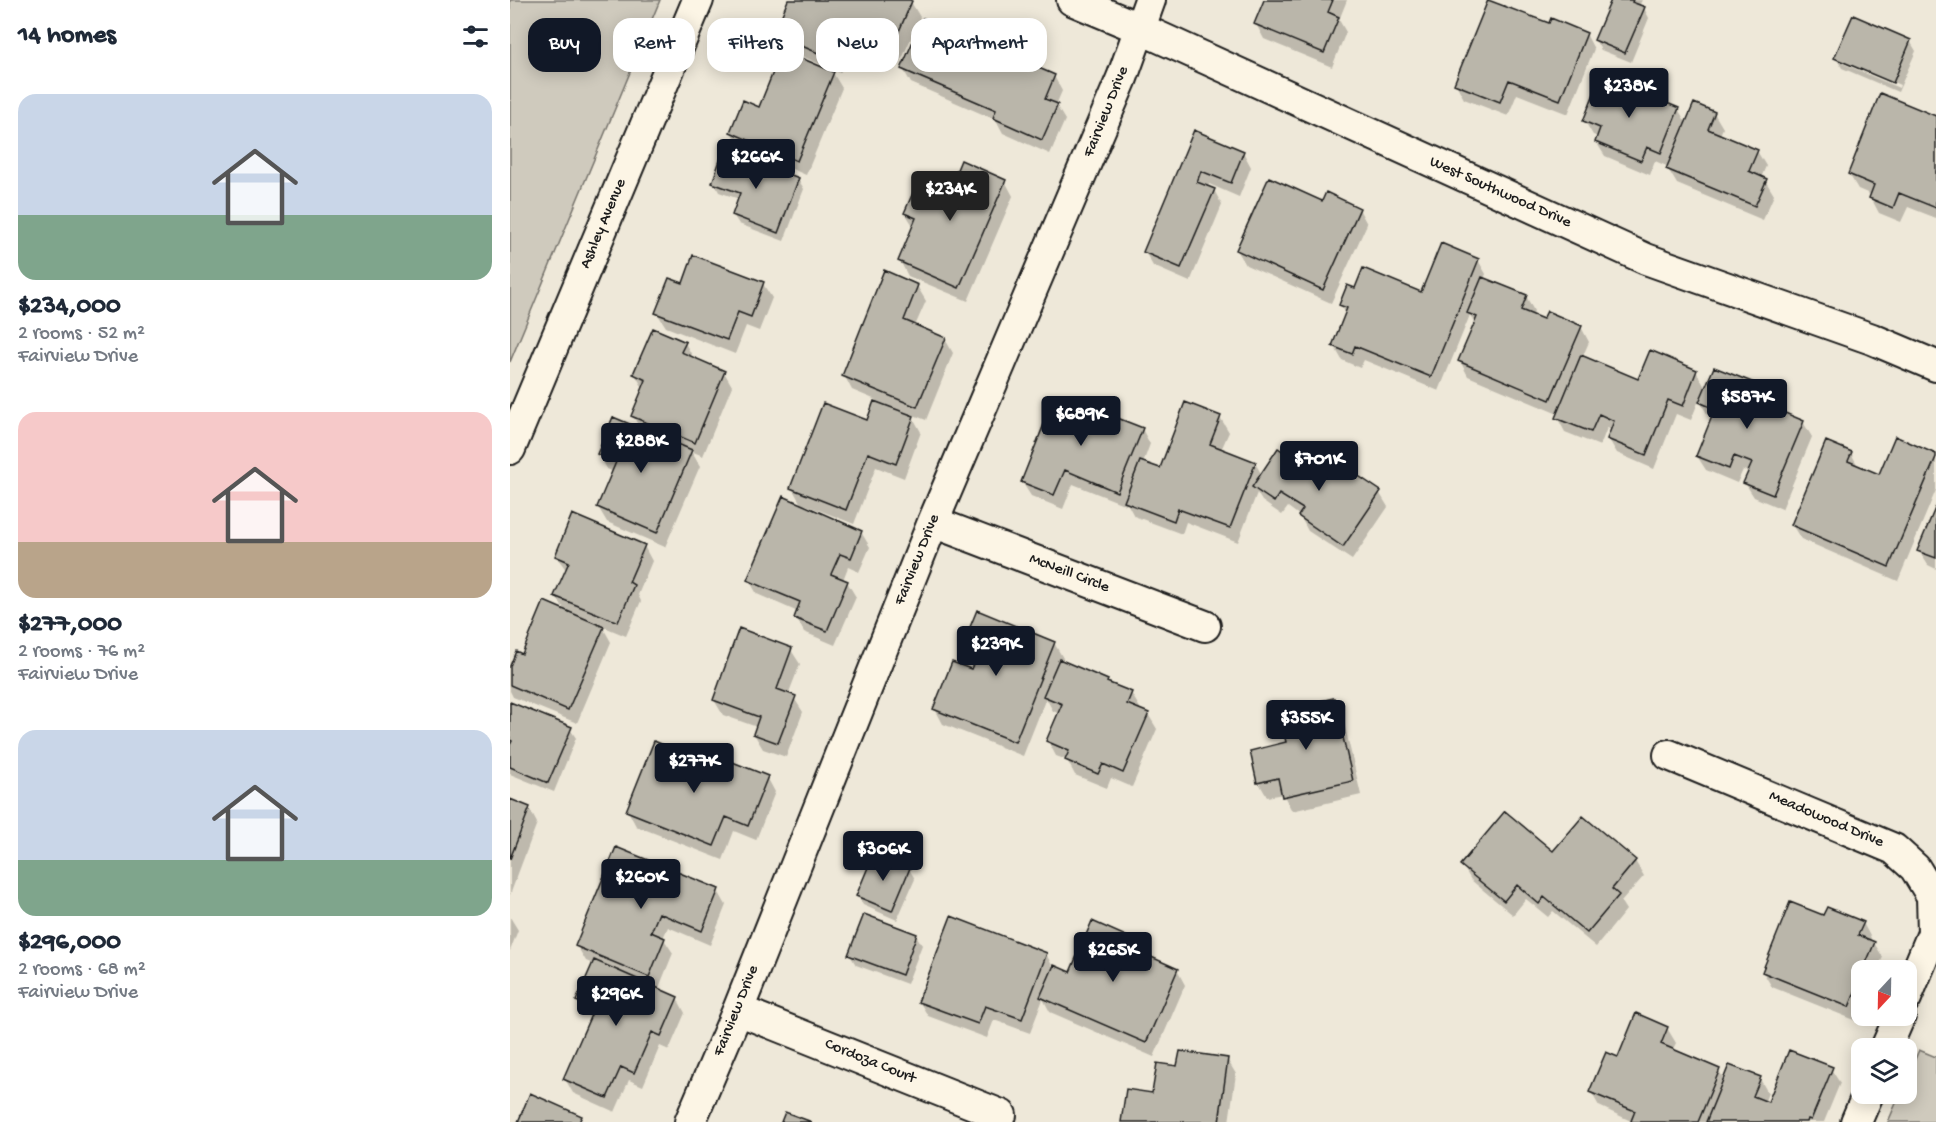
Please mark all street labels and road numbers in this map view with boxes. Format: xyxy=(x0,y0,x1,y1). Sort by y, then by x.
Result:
street label: Fairview Drive xyxy=(1080,63,1134,161)
street label: West Southwood Drive xyxy=(1426,153,1575,233)
street label: Ashley Avenue xyxy=(577,176,632,272)
street label: Fairview Drive xyxy=(891,511,945,609)
street label: McNeill Circle xyxy=(1026,550,1113,598)
street label: Meadowood Drive xyxy=(1766,787,1887,853)
street label: Fairview Drive xyxy=(710,962,764,1060)
street label: Cordoza Court xyxy=(822,1035,920,1089)

